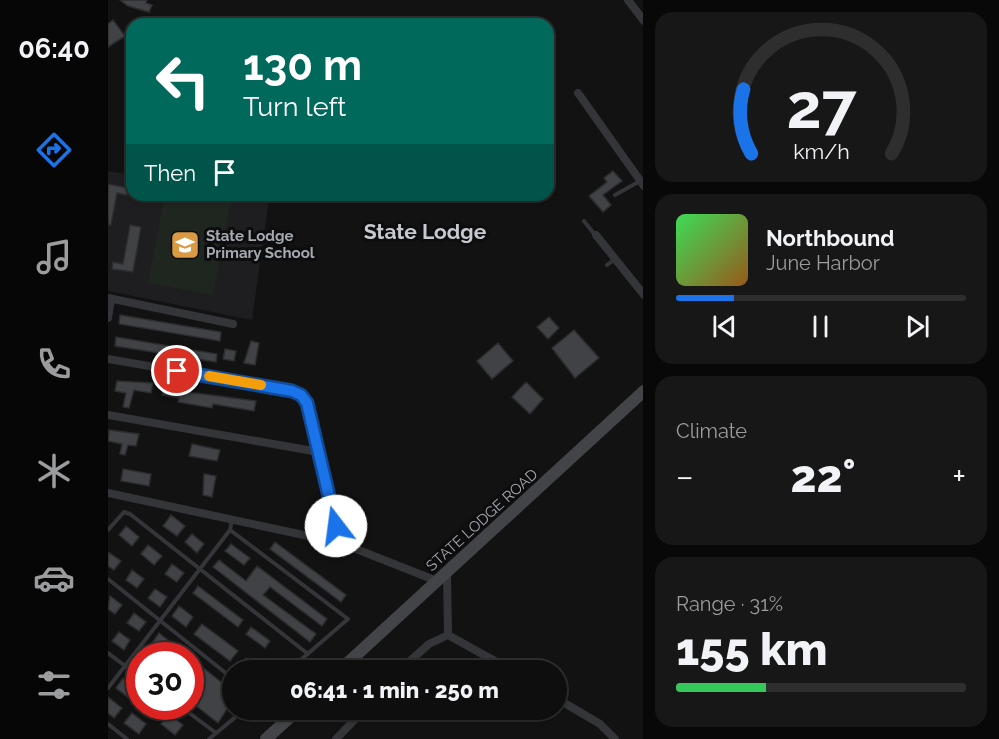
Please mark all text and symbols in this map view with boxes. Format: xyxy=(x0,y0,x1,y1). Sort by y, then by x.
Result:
text: 06:40 xyxy=(18,33,90,64)
text: 130 m xyxy=(243,41,362,90)
icon: left xyxy=(144,42,222,120)
text: 27 xyxy=(786,69,857,143)
text: Turn left xyxy=(243,91,346,122)
icon: directions xyxy=(33,129,75,171)
text: km/h xyxy=(793,139,849,164)
icon: arrive xyxy=(208,156,241,189)
text: Then xyxy=(144,160,196,186)
district label: State Lodge xyxy=(364,219,487,244)
text: Northbound xyxy=(766,225,895,251)
place label: State Lodge Primary School xyxy=(206,227,315,262)
school or university icon: State Lodge Primary School xyxy=(169,229,201,261)
icon: music xyxy=(33,236,75,278)
text: June Harbor xyxy=(766,251,880,275)
icon: previous xyxy=(708,310,741,343)
icon: pause xyxy=(804,310,837,343)
icon: next xyxy=(901,310,934,343)
icon: phone xyxy=(33,343,75,385)
pin xyxy=(151,345,202,396)
icon: arrive xyxy=(160,354,193,387)
text: Climate xyxy=(676,419,747,443)
icon: climate xyxy=(33,450,75,492)
text: 22° xyxy=(790,450,856,503)
text: − xyxy=(676,457,694,496)
text: + xyxy=(952,457,966,496)
street label: STATE LODGE ROAD xyxy=(422,465,542,575)
position arrow xyxy=(304,494,368,558)
icon: car xyxy=(33,557,75,599)
text: Range · 31% xyxy=(676,592,783,616)
text: 155 km xyxy=(676,623,828,676)
speed limit sign: 30 xyxy=(126,642,204,720)
icon: filters xyxy=(33,664,75,706)
text: 06:41 · 1 min · 250 m xyxy=(290,677,499,703)

